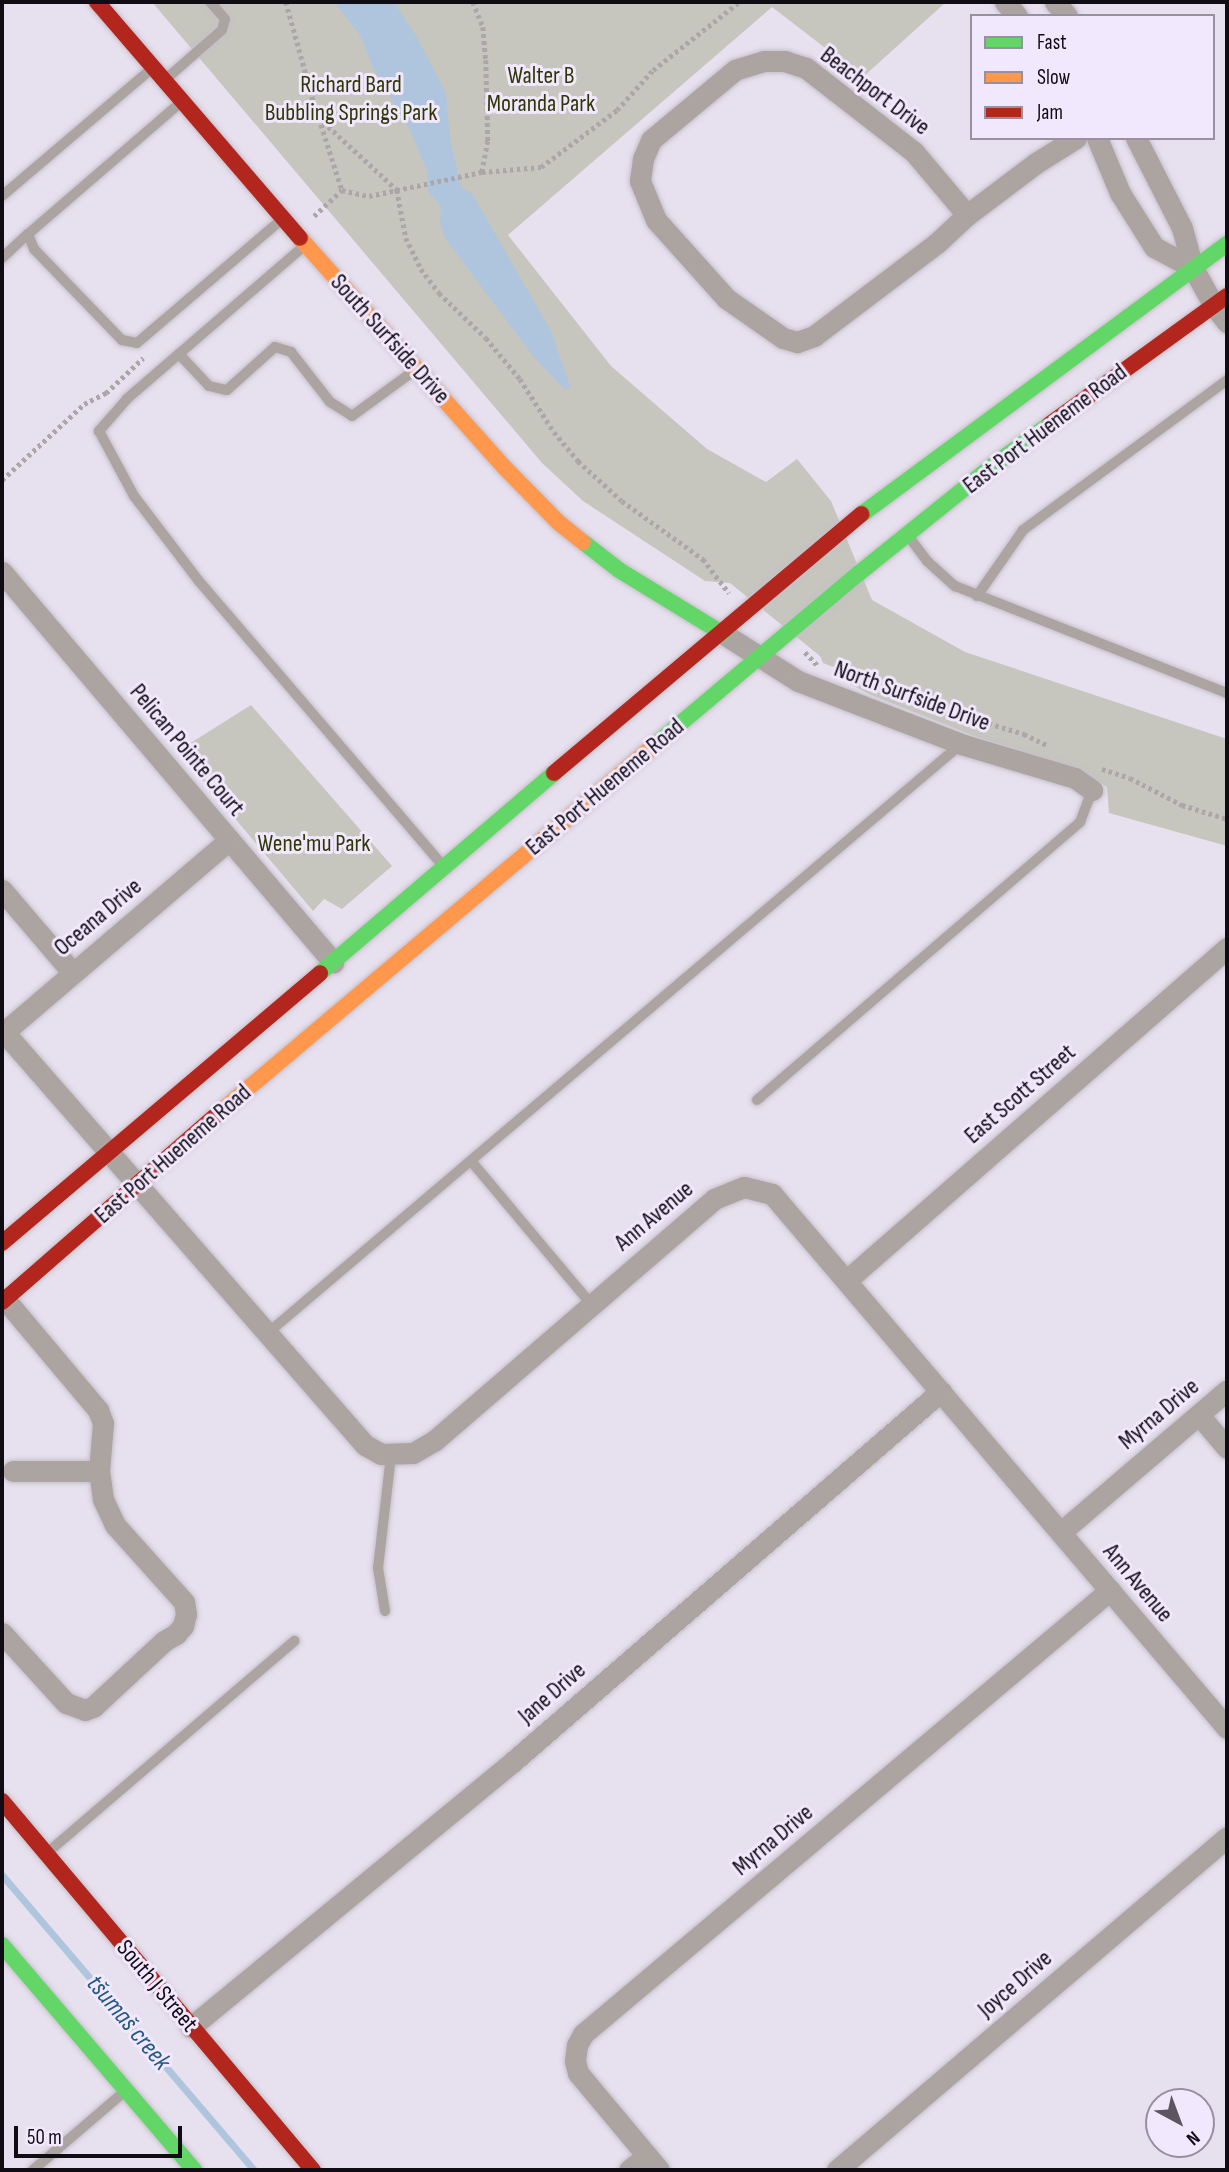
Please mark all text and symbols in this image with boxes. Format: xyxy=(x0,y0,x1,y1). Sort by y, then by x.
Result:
legend xyxy=(970,14,1215,140)
text: Fast xyxy=(1037,30,1067,55)
street label: Beachport Drive xyxy=(815,41,935,141)
park label: Walter B Moranda Park xyxy=(487,62,595,118)
text: Slow xyxy=(1037,65,1070,90)
park label: Richard Bard Bubbling Springs Park xyxy=(265,71,437,127)
text: Jam xyxy=(1037,100,1063,125)
street label: South Surfside Drive xyxy=(324,268,456,410)
street label: East Port Hueneme Road xyxy=(957,358,1133,500)
street label: North Surfside Drive xyxy=(830,654,994,738)
street label: Pelican Pointe Court xyxy=(123,678,251,822)
street label: East Port Hueneme Road xyxy=(520,712,690,862)
park label: Wene'mu Park xyxy=(258,830,370,858)
street label: Oceana Drive xyxy=(48,872,148,962)
street label: East Scott Street xyxy=(959,1038,1081,1150)
street label: East Port Hueneme Road xyxy=(89,1078,257,1230)
street label: Ann Avenue xyxy=(609,1175,699,1257)
street label: Myrna Drive xyxy=(1113,1372,1205,1456)
street label: Ann Avenue xyxy=(1097,1538,1179,1628)
street label: Jane Drive xyxy=(512,1656,592,1730)
street label: Myrna Drive xyxy=(727,1798,819,1882)
street label: South J Street xyxy=(110,1934,204,2038)
street label: Joyce Drive xyxy=(972,1944,1058,2024)
water label: tšumaš creek xyxy=(79,1969,177,2077)
north arrow xyxy=(1145,2088,1215,2158)
scale bar xyxy=(18,2112,186,2156)
text: 50 m xyxy=(27,2125,62,2150)
text: N xyxy=(1181,2126,1204,2150)

